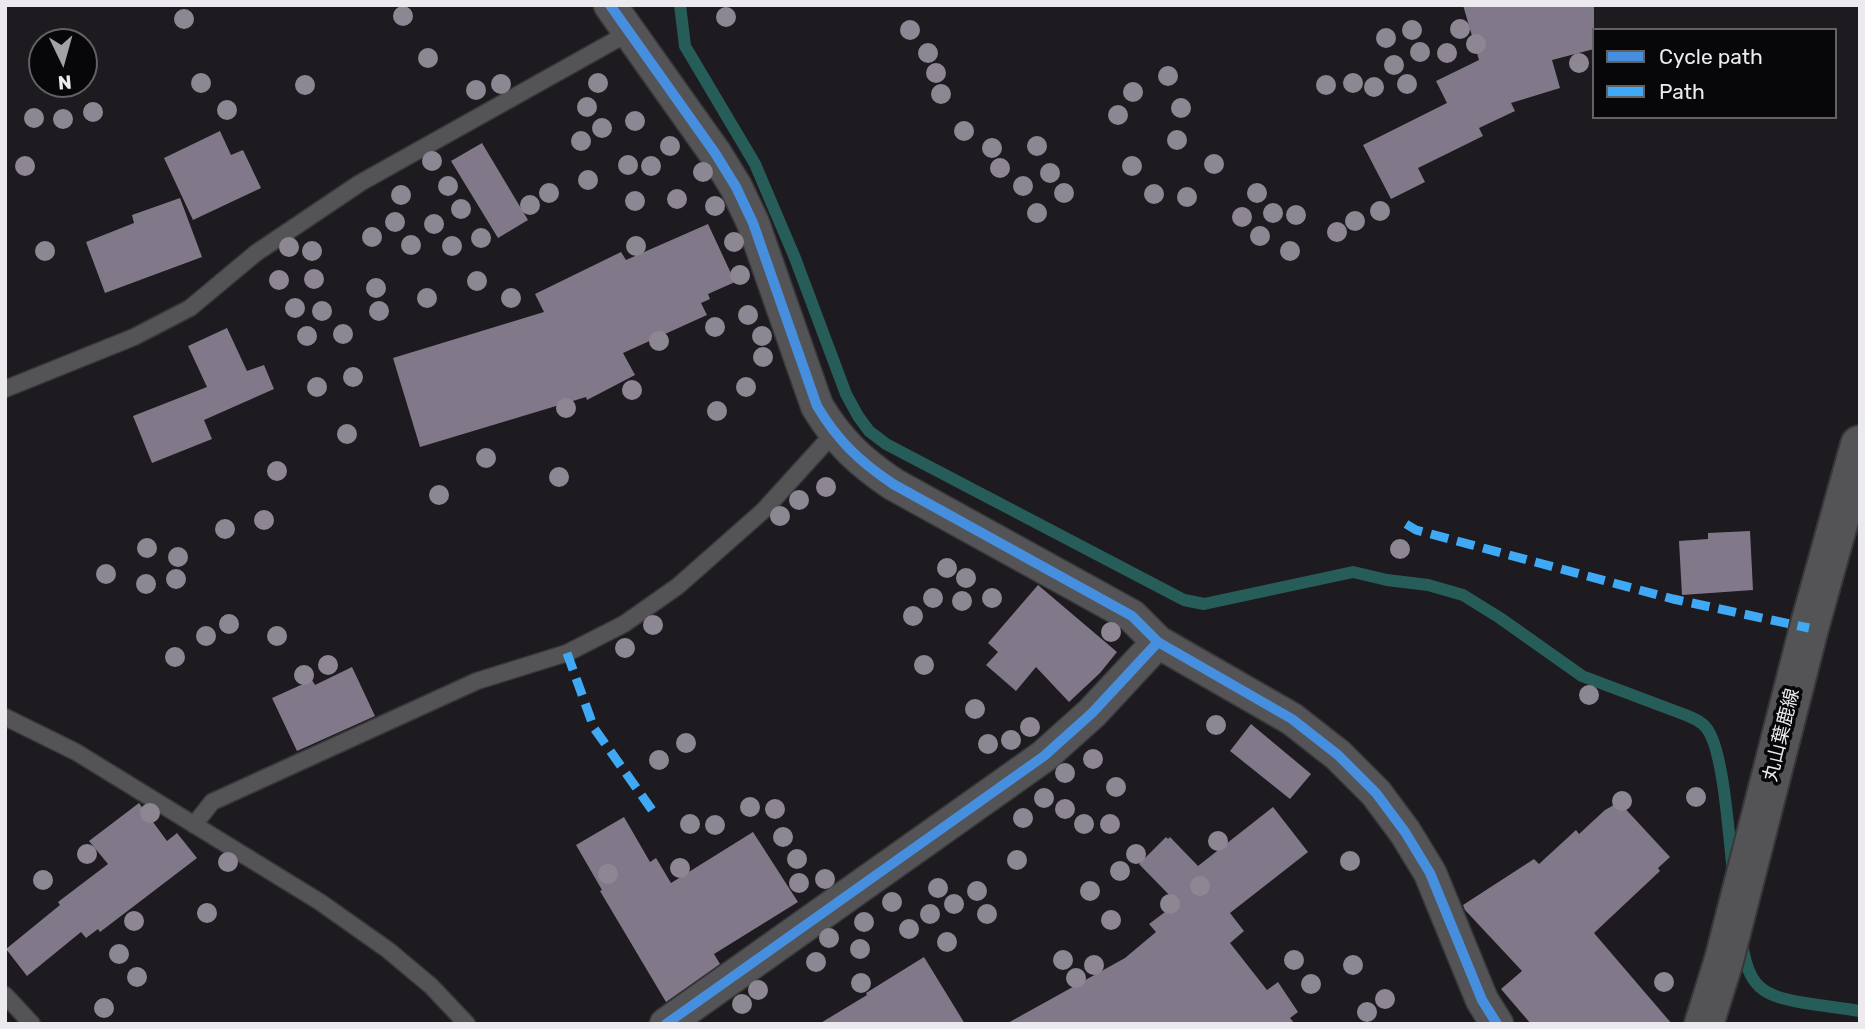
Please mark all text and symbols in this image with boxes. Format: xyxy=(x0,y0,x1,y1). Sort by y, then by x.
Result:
north arrow xyxy=(28,28,98,98)
legend xyxy=(1592,28,1837,119)
text: Cycle path xyxy=(1659,44,1763,69)
text: N xyxy=(57,70,73,94)
text: Path xyxy=(1659,79,1705,104)
street label: 丸山葉鹿線 xyxy=(1759,686,1805,784)

